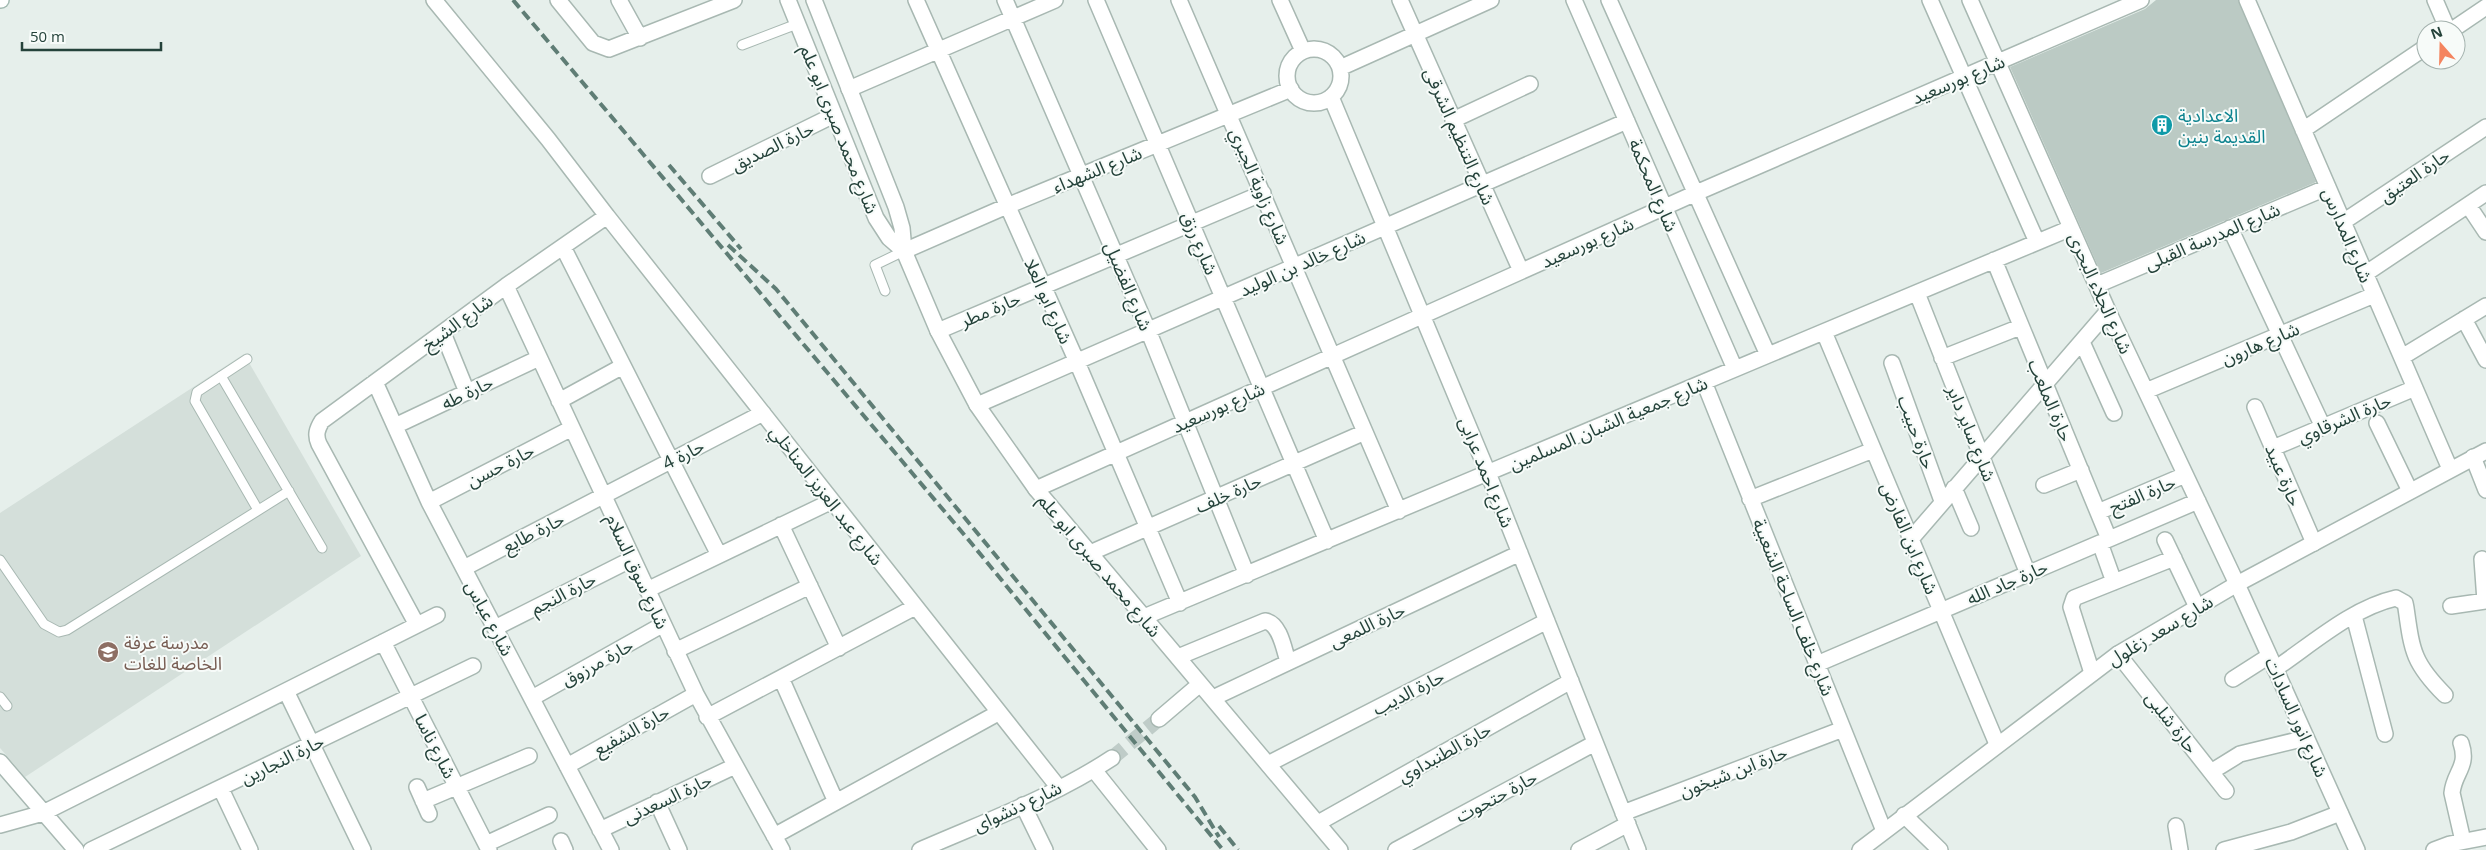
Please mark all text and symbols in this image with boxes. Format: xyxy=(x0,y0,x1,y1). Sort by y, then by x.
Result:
scale bar xyxy=(22,20,161,52)
north arrow xyxy=(2416,20,2466,70)
text: N xyxy=(2428,21,2445,43)
text: 50 m xyxy=(30,26,65,46)
street label: شارع محمد صبرى ابو علم xyxy=(792,41,885,218)
street label: شارع بورسعيد xyxy=(1908,49,2009,112)
street label: شارع التنظيم الشرقى xyxy=(1416,63,1501,210)
place label: الاعدادية القديمة بنين xyxy=(2178,103,2266,148)
building icon: الاعدادية القديمة بنين xyxy=(2150,113,2174,137)
street label: حارة الصديق xyxy=(727,116,817,176)
street label: شارع زاوية الجبري xyxy=(1222,124,1295,249)
street label: شارع المحكمة xyxy=(1621,135,1684,236)
street label: شارع الشهداء xyxy=(1049,140,1146,201)
street label: حارة العتيق xyxy=(2374,143,2454,207)
street label: شارع المدارس xyxy=(2314,184,2379,287)
street label: شارع المدرسة القبلى xyxy=(2141,197,2285,278)
street label: شارع رزق xyxy=(1173,208,1224,279)
street label: شارع بورسعيد xyxy=(1537,211,1638,276)
street label: شارع خالد بن الوليد xyxy=(1235,224,1370,304)
street label: شارع الجلاء البحرى xyxy=(2061,229,2138,359)
street label: شارع الفضيل xyxy=(1097,238,1159,335)
street label: شارع ابو العلا xyxy=(1017,254,1079,349)
street label: حارة مطر xyxy=(955,286,1024,333)
street label: شارع الشيخ xyxy=(417,288,499,358)
street label: شارع هارون xyxy=(2217,316,2304,373)
street label: حارة الملعب xyxy=(2023,355,2079,445)
street label: حارة طه xyxy=(437,370,497,414)
street label: شارع جمعية الشبان المسلمين xyxy=(1505,370,1712,478)
street label: شارع بورسعيد xyxy=(1168,376,1269,441)
street label: شارع ساير داير xyxy=(1939,380,2002,486)
street label: حارة الشرقاوي xyxy=(2293,388,2395,451)
street label: حارة حبيب xyxy=(1893,392,1941,472)
street label: شارع احمد عرابى xyxy=(1451,413,1520,532)
street label: شارع عبد العزيز المناخلي xyxy=(762,420,889,572)
street label: حارة 4 xyxy=(658,433,708,475)
street label: حارة حسن xyxy=(462,438,538,492)
street label: حارة عبيد xyxy=(2260,440,2308,510)
street label: حارة خلف xyxy=(1191,468,1265,518)
street label: حارة الفتح xyxy=(2105,469,2180,521)
street label: شارع ابن الفارض xyxy=(1873,478,1944,599)
street label: شارع محمد صبرى ابو علم xyxy=(1031,488,1167,644)
street label: حارة طايع xyxy=(498,506,569,560)
street label: شارع سوق السلام xyxy=(598,509,675,634)
street label: شارع خلف الساحة الشعبية xyxy=(1745,515,1841,700)
street label: حارة جاد الله xyxy=(1963,554,2051,610)
street label: حارة النجم xyxy=(526,566,601,621)
street label: شارع عباس xyxy=(458,576,520,661)
street label: شارع سعد زغلول xyxy=(2103,589,2219,674)
street label: حارة اللمعى xyxy=(1325,597,1409,653)
place label: مدرسة عرفة الخاصة للغات xyxy=(124,630,222,675)
street label: حارة مرزوق xyxy=(557,632,637,692)
school or university icon: مدرسة عرفة الخاصة للغات xyxy=(96,640,120,664)
street label: شارع انور السادات xyxy=(2257,653,2334,782)
street label: حارة الديب xyxy=(1368,664,1448,720)
street label: حارة شلبى xyxy=(2140,686,2204,758)
street label: حارة الشفيع xyxy=(589,699,675,763)
street label: شارع ناسا xyxy=(407,710,462,784)
street label: حارة الطنبداوي xyxy=(1393,716,1496,789)
street label: حارة النجارين xyxy=(236,728,328,790)
street label: حارة ابن شيخون xyxy=(1676,739,1790,803)
street label: حارة حتحوت xyxy=(1451,765,1541,827)
street label: حارة السعدنى xyxy=(619,767,715,829)
street label: شارع دنشواى xyxy=(969,775,1066,840)

